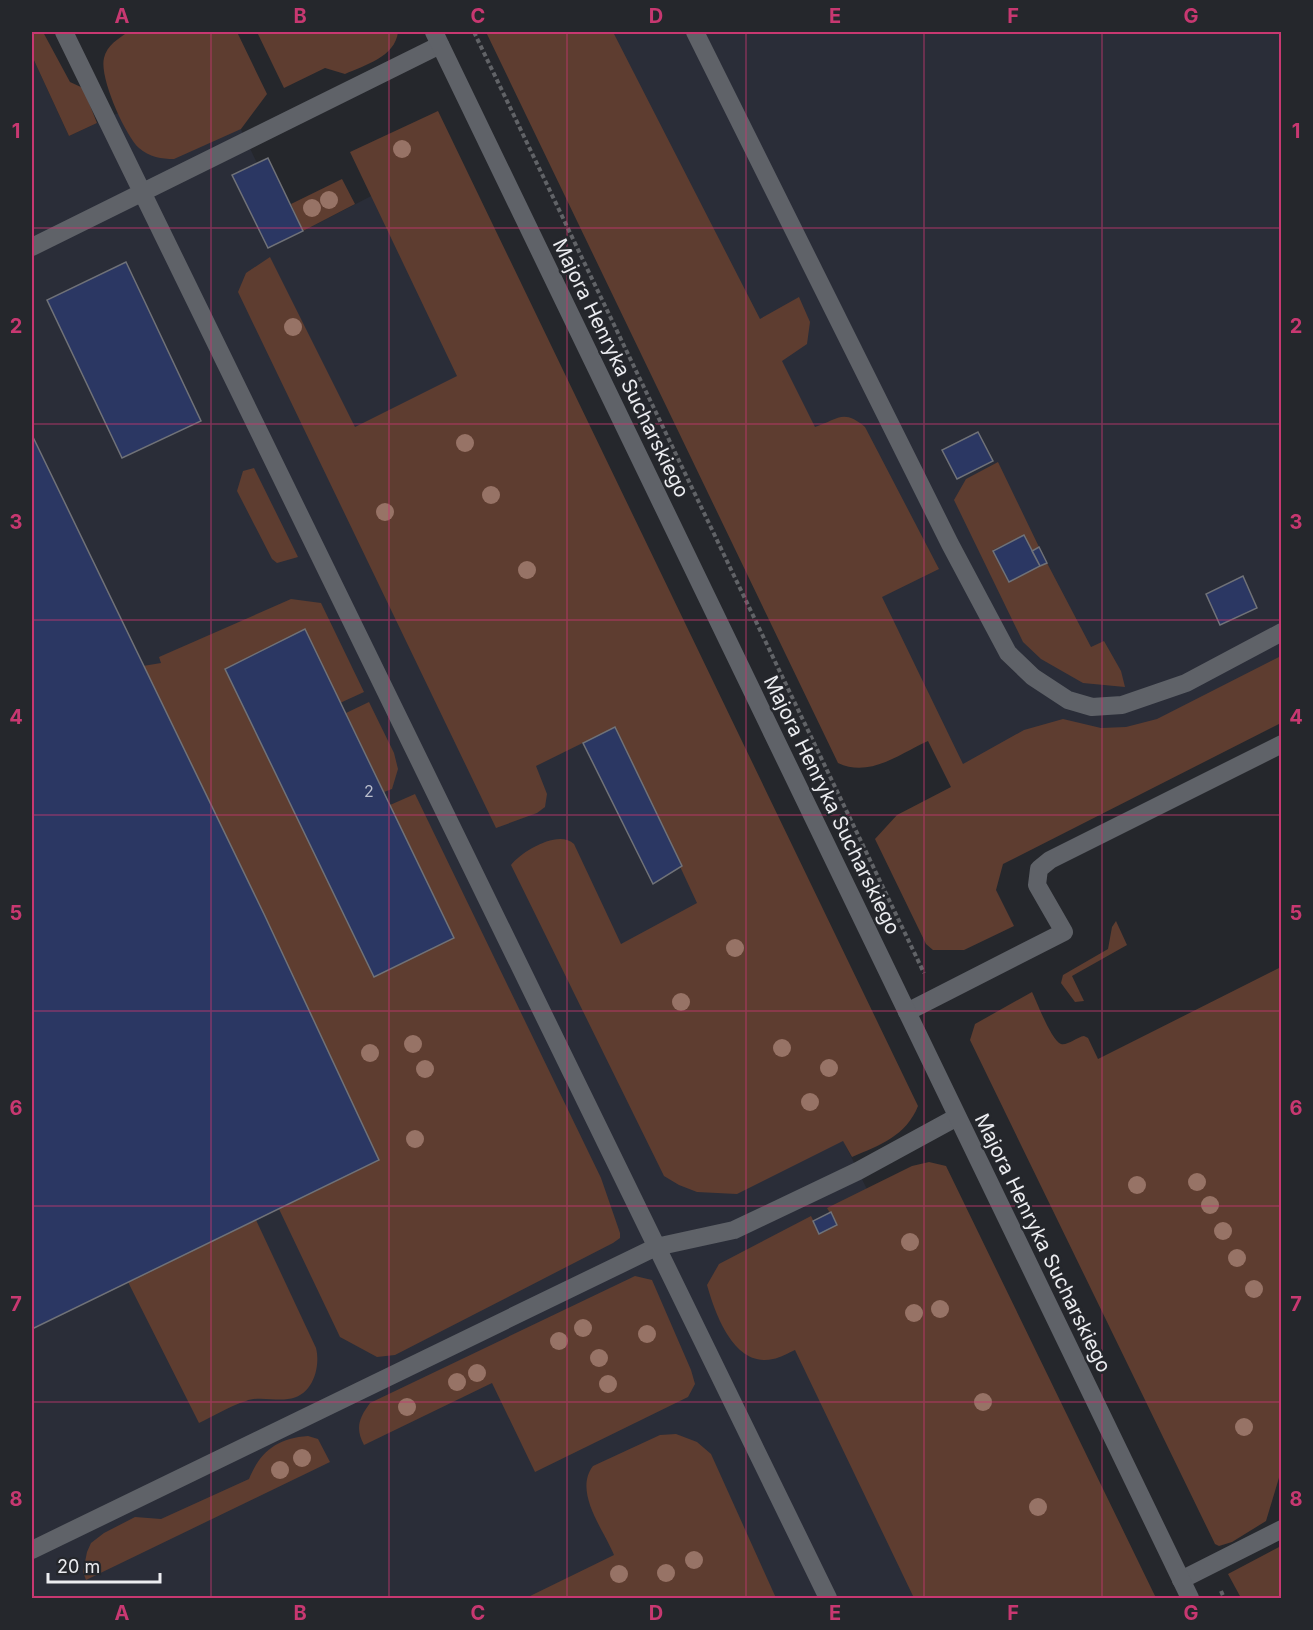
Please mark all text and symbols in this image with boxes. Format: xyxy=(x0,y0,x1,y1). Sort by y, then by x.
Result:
text: A xyxy=(115,4,130,28)
text: B xyxy=(293,4,307,28)
text: C xyxy=(471,4,485,28)
text: D xyxy=(649,4,663,28)
text: E xyxy=(829,4,841,28)
text: F xyxy=(1007,4,1019,28)
text: G xyxy=(1183,4,1199,28)
text: 1 xyxy=(12,119,20,143)
text: 1 xyxy=(1292,119,1300,143)
street label: Majora Henryka Sucharskiego xyxy=(548,235,694,501)
text: 2 xyxy=(10,314,22,338)
text: 2 xyxy=(1290,314,1302,338)
text: 3 xyxy=(10,510,22,534)
text: 3 xyxy=(1290,510,1302,534)
street label: Majora Henryka Sucharskiego xyxy=(759,672,905,938)
text: 4 xyxy=(9,705,23,729)
text: 4 xyxy=(1289,705,1303,729)
house number: 2 xyxy=(364,781,374,801)
text: 5 xyxy=(10,901,22,925)
text: 5 xyxy=(1290,901,1302,925)
text: 6 xyxy=(10,1096,23,1120)
text: 6 xyxy=(1290,1096,1303,1120)
street label: Majora Henryka Sucharskiego xyxy=(970,1110,1116,1376)
text: 7 xyxy=(10,1292,22,1316)
text: 7 xyxy=(1290,1292,1302,1316)
text: 8 xyxy=(9,1487,23,1511)
text: 8 xyxy=(1289,1487,1303,1511)
scale bar xyxy=(48,1546,160,1584)
text: 20 m xyxy=(57,1556,100,1577)
text: A xyxy=(115,1601,130,1625)
text: B xyxy=(293,1601,307,1625)
text: C xyxy=(471,1601,485,1625)
text: D xyxy=(649,1601,663,1625)
text: E xyxy=(829,1601,841,1625)
text: F xyxy=(1007,1601,1019,1625)
text: G xyxy=(1183,1601,1199,1625)

